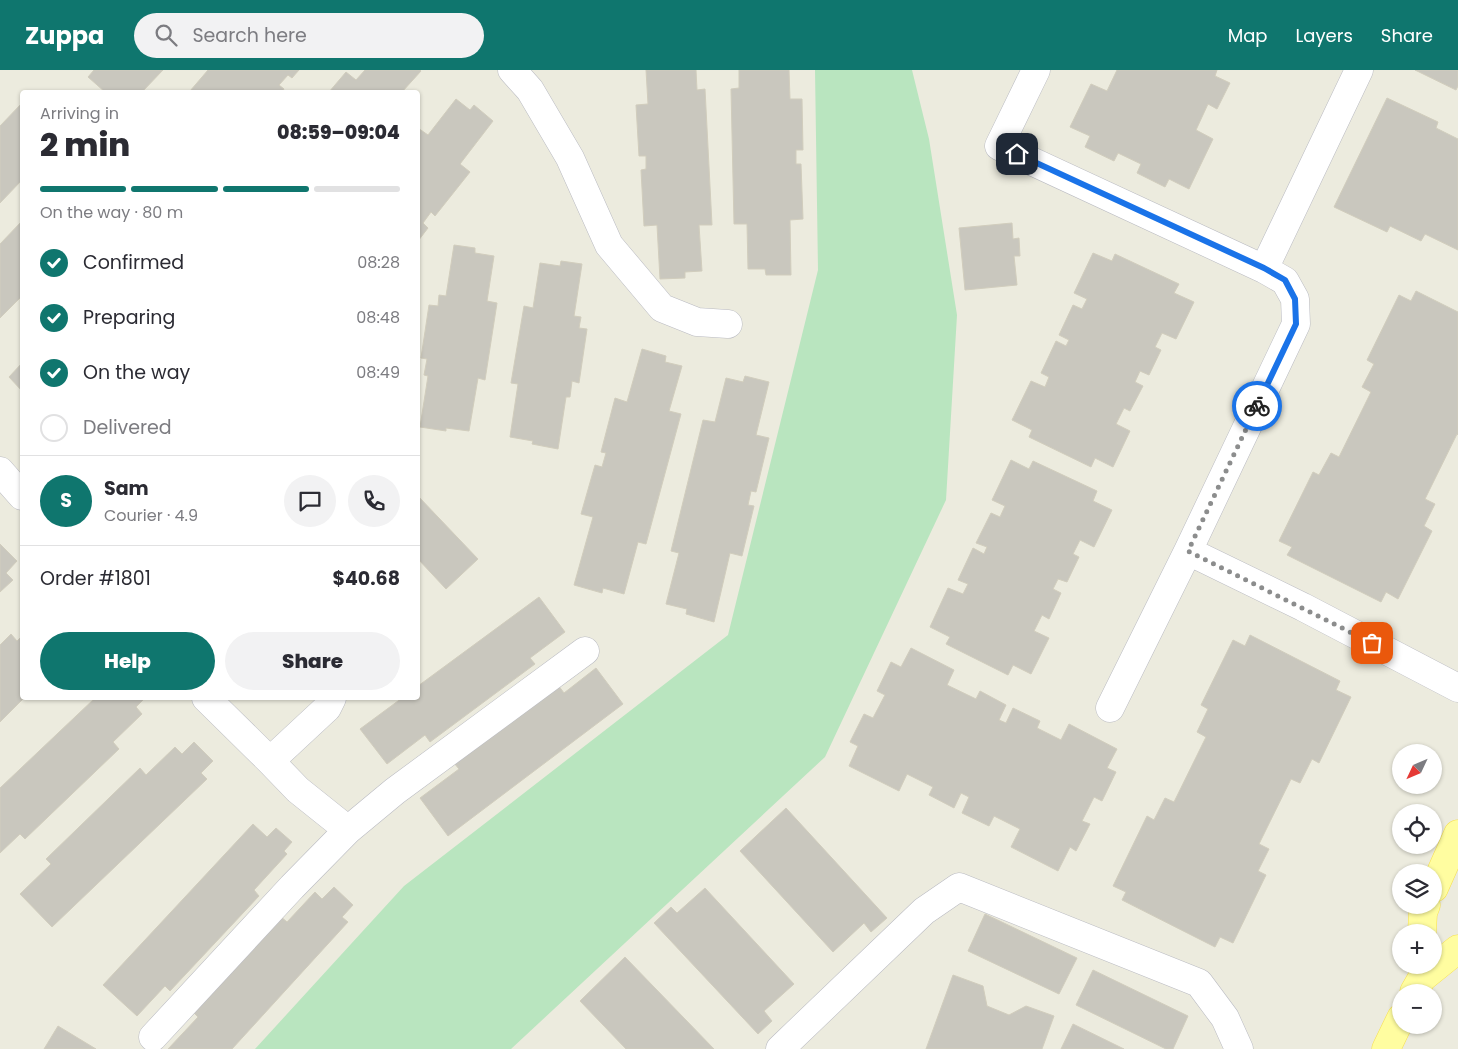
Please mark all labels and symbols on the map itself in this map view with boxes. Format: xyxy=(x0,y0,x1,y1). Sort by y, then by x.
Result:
pin xyxy=(996,133,1038,175)
courier xyxy=(1232,381,1282,431)
pin xyxy=(1351,622,1393,664)
north arrow xyxy=(1392,744,1442,794)

